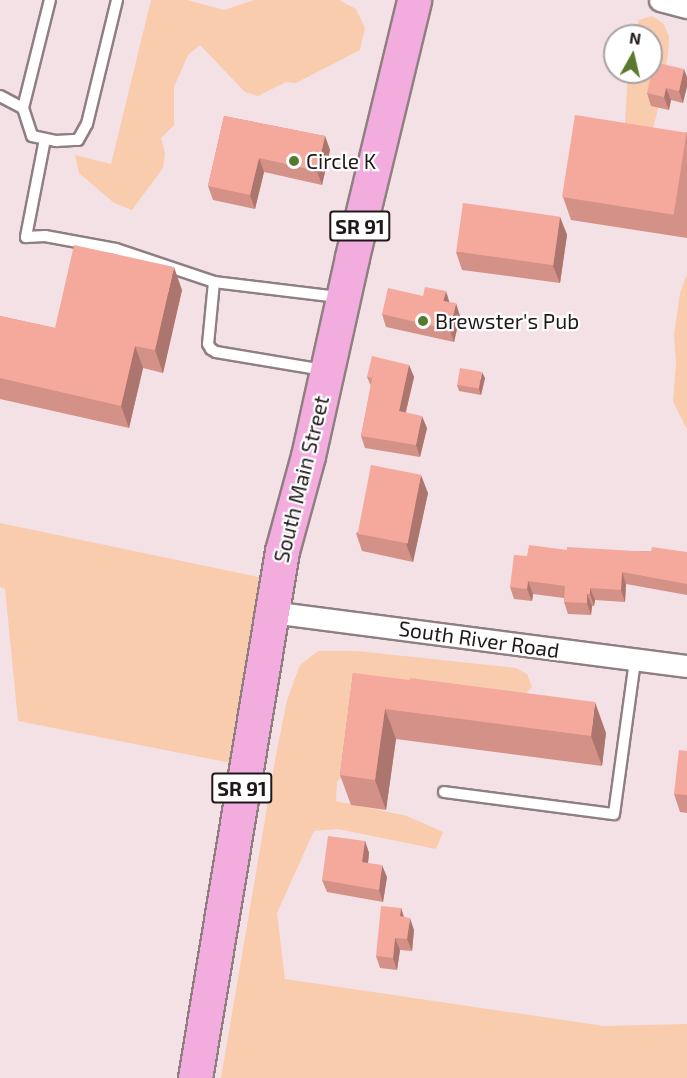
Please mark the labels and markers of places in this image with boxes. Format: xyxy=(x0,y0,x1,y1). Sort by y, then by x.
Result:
place label: Circle K xyxy=(306,148,376,174)
marker: Circle K xyxy=(287,154,301,168)
place label: Brewster's Pub xyxy=(435,308,579,334)
marker: Brewster's Pub xyxy=(416,314,430,328)

